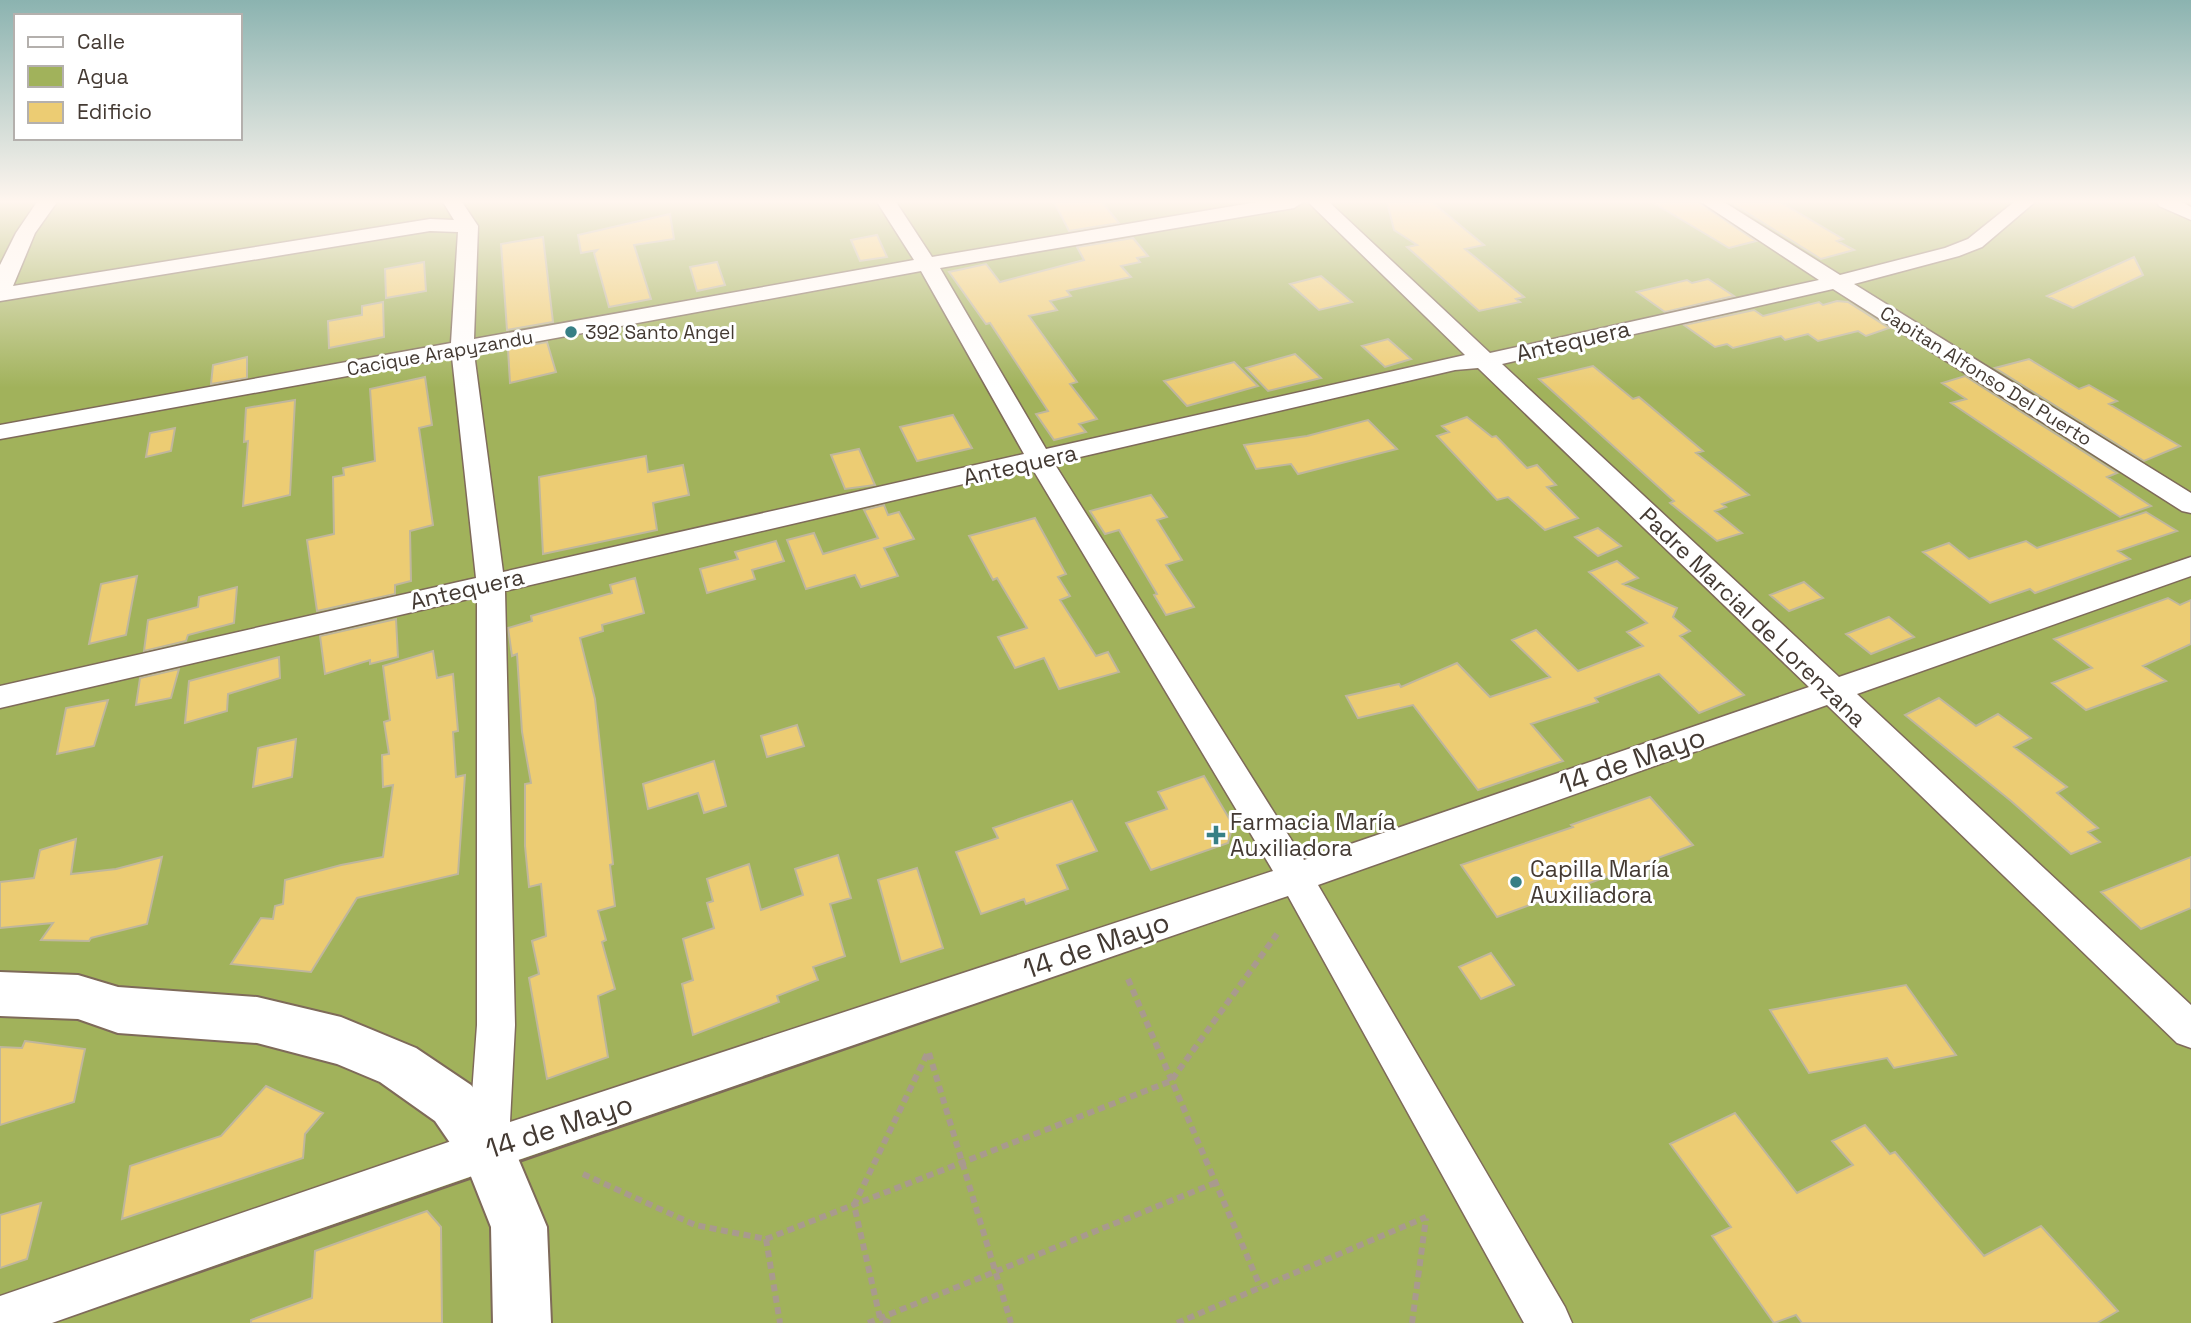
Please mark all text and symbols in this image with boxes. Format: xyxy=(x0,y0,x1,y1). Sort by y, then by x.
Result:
legend xyxy=(14,14,242,140)
text: Calle xyxy=(77,28,125,55)
text: Agua xyxy=(77,63,129,90)
text: Edificio xyxy=(77,98,152,125)
street label: Capitan Alfonso Del Puerto xyxy=(1875,300,2097,452)
street label: Antequera xyxy=(1513,313,1633,369)
place label: 392 Santo Angel xyxy=(585,320,735,345)
street label: Cacique Arapyzandu xyxy=(345,324,535,382)
marker: 392 Santo Angel xyxy=(563,324,579,340)
street label: Antequera xyxy=(960,437,1080,493)
street label: Padre Marcial de Lorenzana xyxy=(1633,501,1873,733)
street label: Antequera xyxy=(407,561,527,617)
street label: 14 de Mayo xyxy=(1554,718,1710,802)
place label: Farmacia María Auxiliadora xyxy=(1230,807,1396,863)
marker: Farmacia María Auxiliadora xyxy=(1208,827,1224,843)
place label: Capilla María Auxiliadora xyxy=(1530,854,1670,910)
marker: Capilla María Auxiliadora xyxy=(1508,874,1524,890)
street label: 14 de Mayo xyxy=(1018,903,1174,987)
street label: 14 de Mayo xyxy=(481,1085,637,1167)

